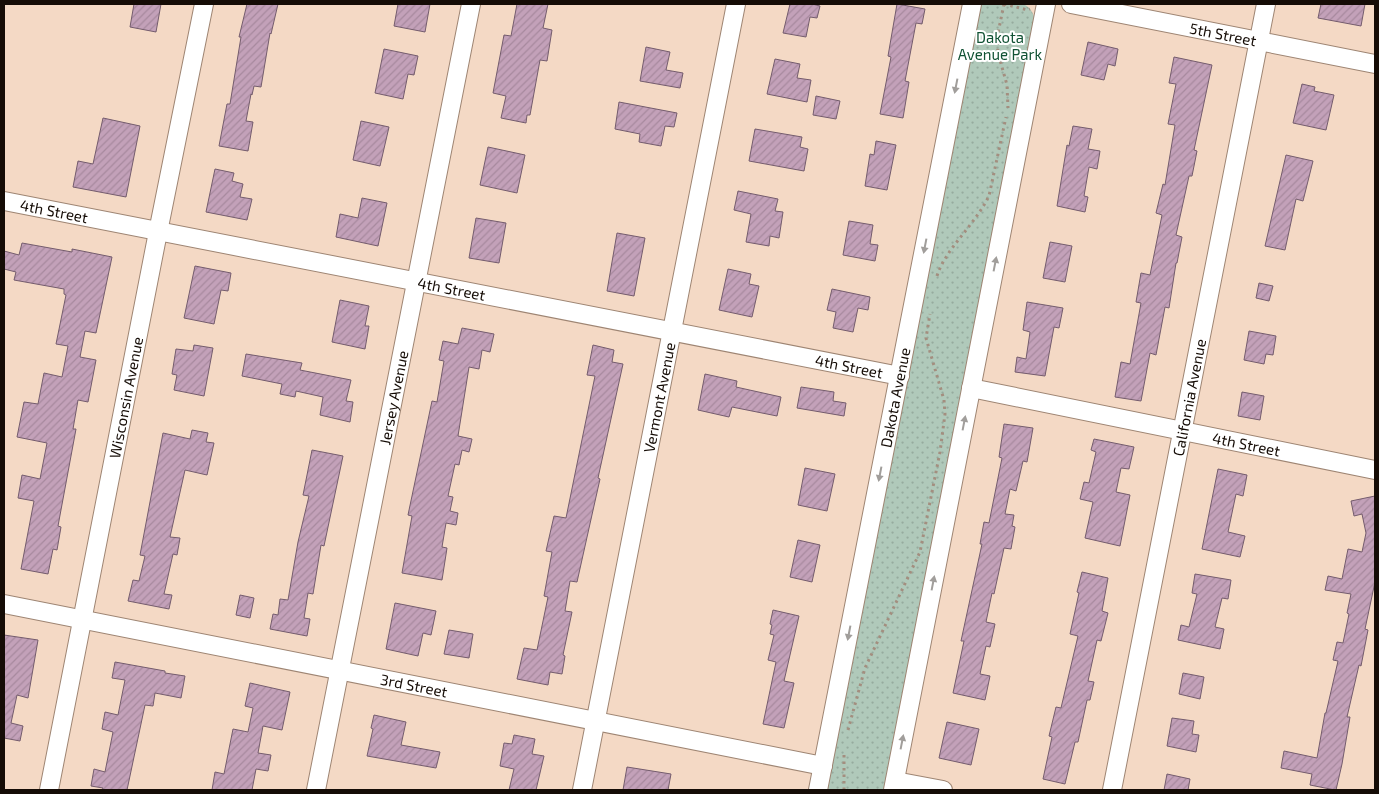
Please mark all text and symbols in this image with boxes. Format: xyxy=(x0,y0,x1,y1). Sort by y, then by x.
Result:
street label: 5th Street xyxy=(1188,19,1258,49)
park label: Dakota Avenue Park xyxy=(958,28,1043,63)
one-way arrow xyxy=(951,78,959,94)
street label: 4th Street xyxy=(19,195,90,226)
one-way arrow xyxy=(921,238,929,253)
one-way arrow xyxy=(991,256,999,271)
street label: 4th Street xyxy=(416,273,487,304)
street label: Wisconsin Avenue xyxy=(105,335,146,460)
street label: California Avenue xyxy=(1169,337,1209,458)
street label: Vermont Avenue xyxy=(639,341,679,454)
street label: Dakota Avenue xyxy=(876,346,913,449)
street label: Jersey Avenue xyxy=(375,349,411,446)
street label: 4th Street xyxy=(814,351,885,382)
one-way arrow xyxy=(960,415,968,431)
street label: 4th Street xyxy=(1211,428,1282,460)
one-way arrow xyxy=(876,466,884,482)
one-way arrow xyxy=(929,575,937,590)
one-way arrow xyxy=(845,626,853,641)
street label: 3rd Street xyxy=(379,670,449,701)
one-way arrow xyxy=(898,735,906,750)

